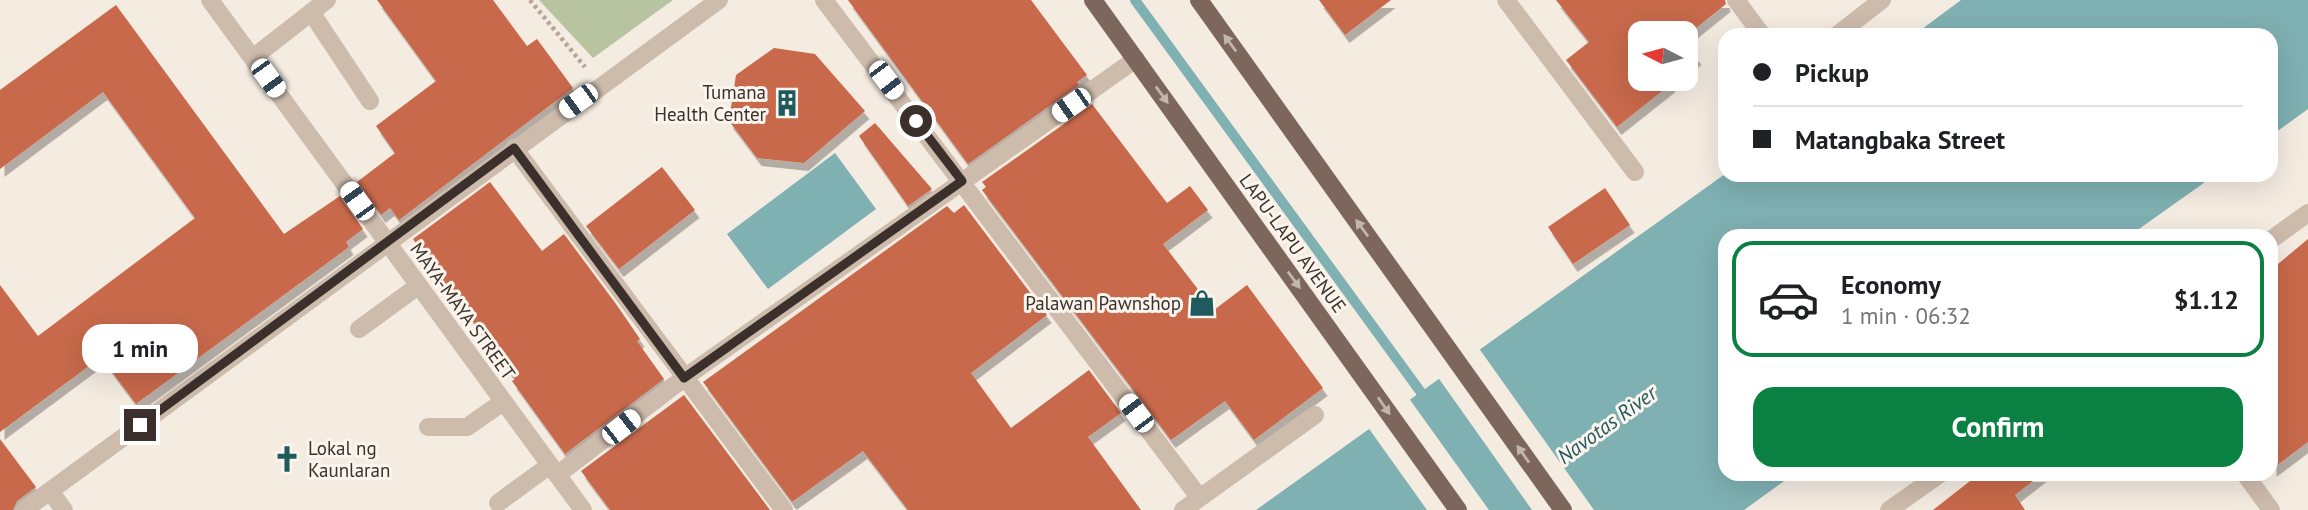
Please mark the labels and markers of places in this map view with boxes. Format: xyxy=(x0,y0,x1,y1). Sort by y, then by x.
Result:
place label: Tumana Health Center xyxy=(654,80,767,126)
building icon: Tumana Health Center xyxy=(772,88,802,118)
shop icon: Palawan Pawnshop xyxy=(1187,288,1217,318)
place label: Palawan Pawnshop xyxy=(1025,291,1181,315)
place label: Lokal ng Kaunlaran xyxy=(308,436,390,482)
church icon: Lokal ng Kaunlaran xyxy=(272,444,302,474)

